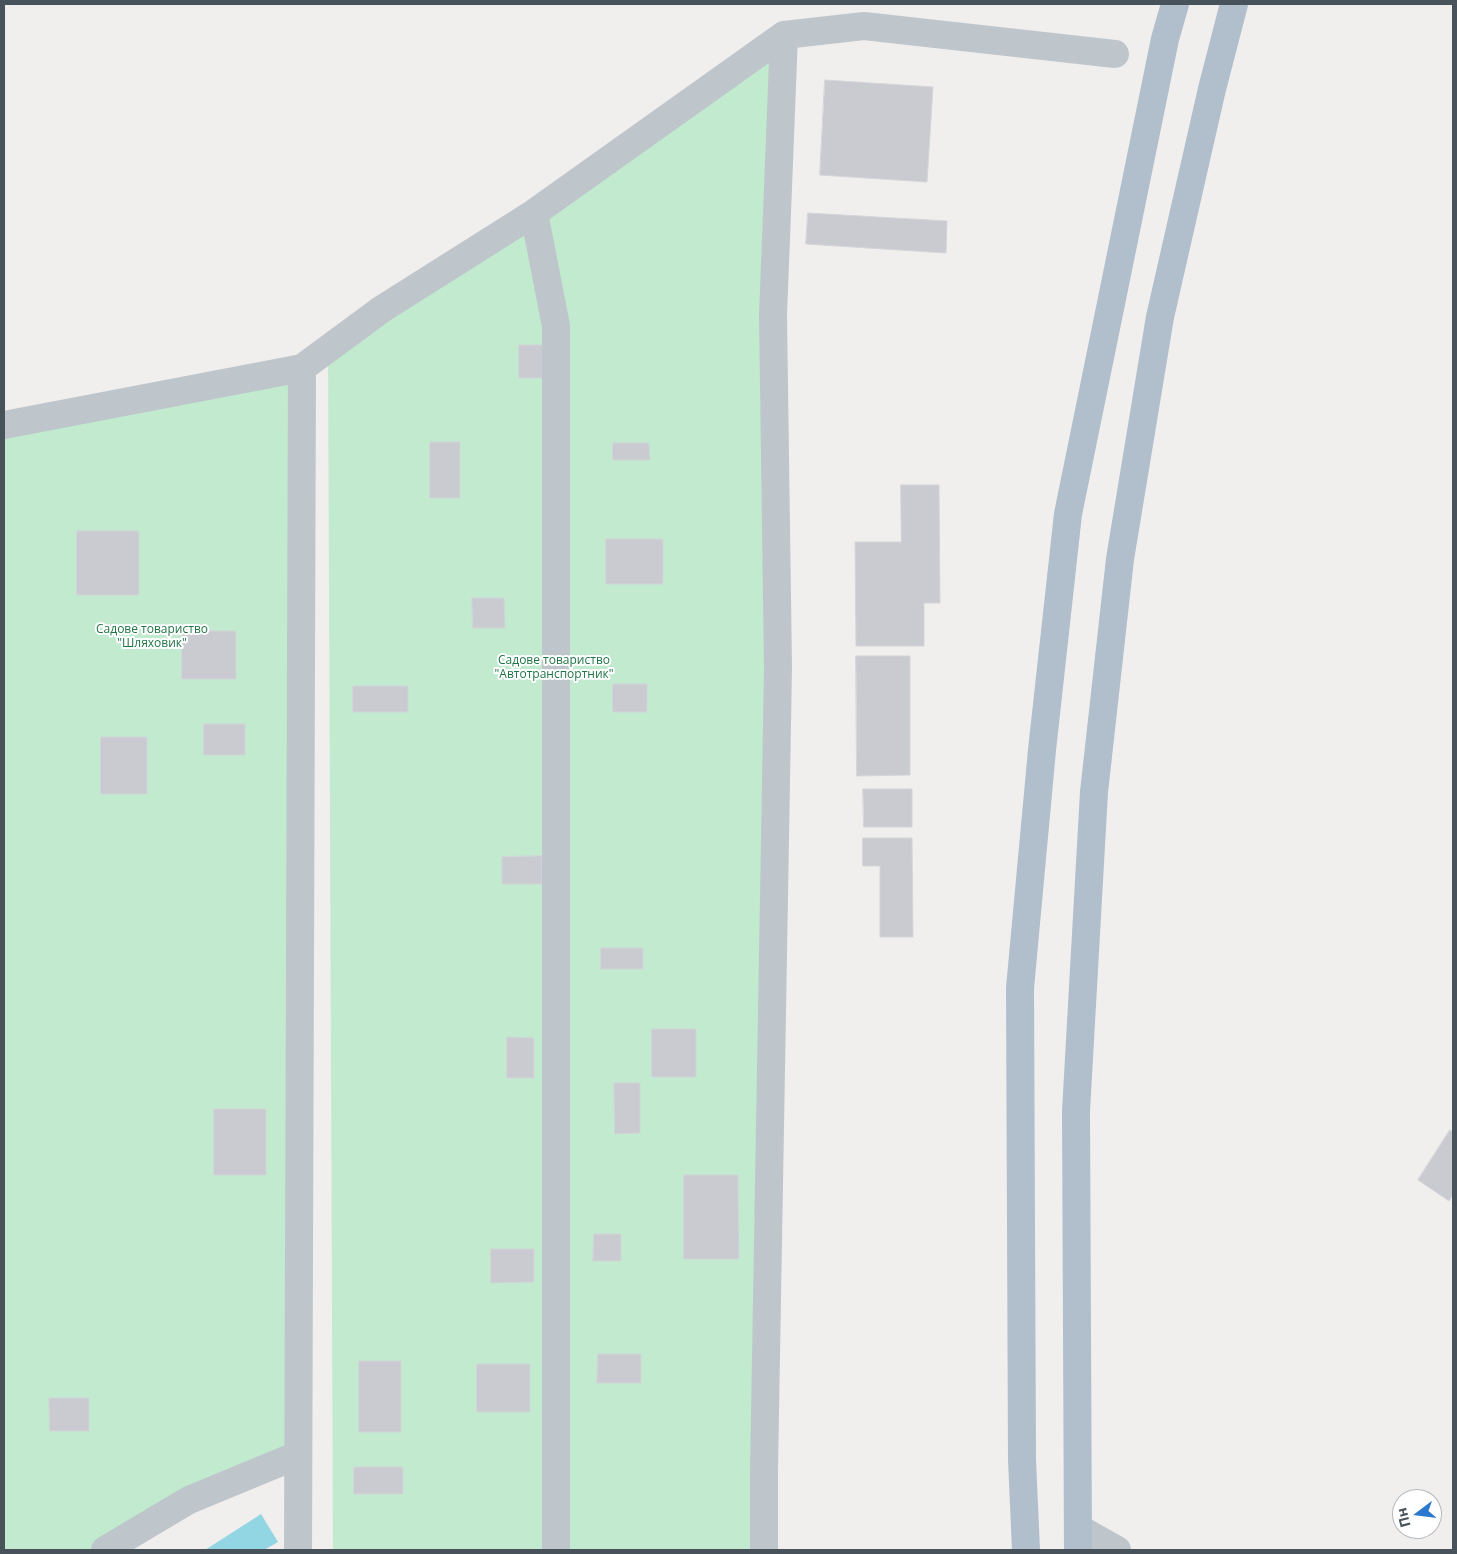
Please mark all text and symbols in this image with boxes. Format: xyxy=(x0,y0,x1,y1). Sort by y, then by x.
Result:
park label: Садове товариство "Шляховик" xyxy=(96,623,208,651)
park label: Садове товариство "Автотранспортник" xyxy=(495,654,613,682)
north arrow xyxy=(1392,1489,1442,1539)
text: Пн xyxy=(1391,1506,1415,1530)

